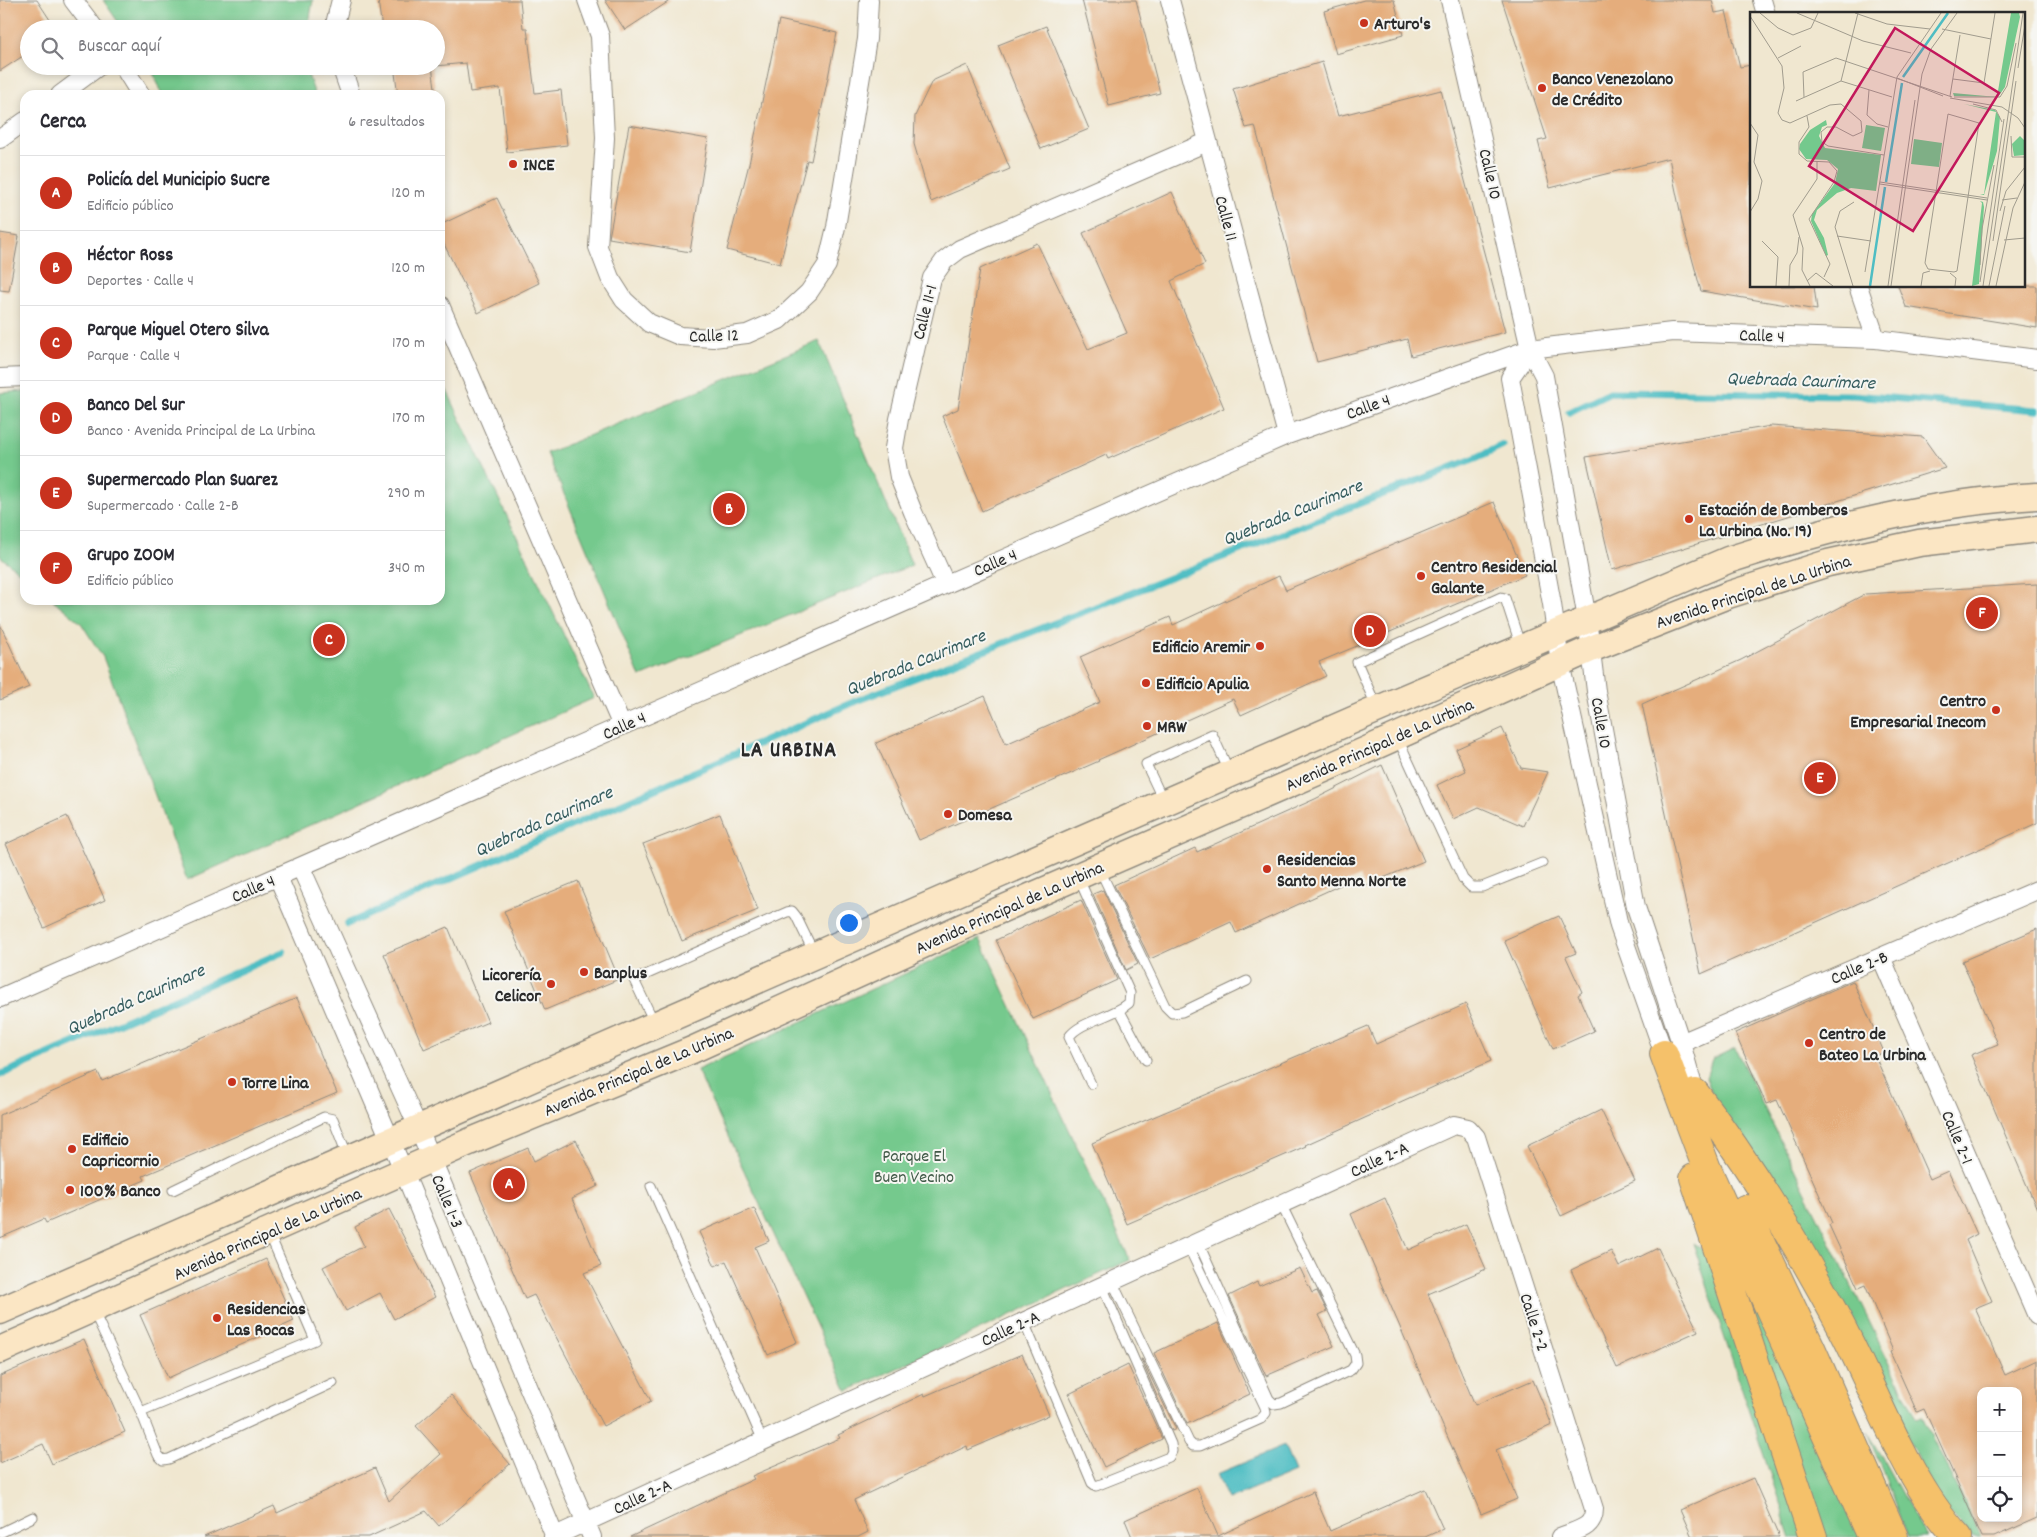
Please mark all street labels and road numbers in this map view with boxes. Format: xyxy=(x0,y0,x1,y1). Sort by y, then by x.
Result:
street label: Calle 10 xyxy=(1471,147,1507,203)
street label: Calle 11 xyxy=(1207,193,1243,244)
street label: Calle 11-1 xyxy=(908,282,945,343)
street label: Calle 12 xyxy=(689,324,739,351)
street label: Calle 4 xyxy=(1739,324,1785,351)
street label: Calle 4 xyxy=(1343,389,1394,428)
street label: Calle 4 xyxy=(970,544,1022,585)
street label: Avenida Principal de La Urbina xyxy=(1653,550,1855,637)
street label: Avenida Principal de La Urbina xyxy=(1282,693,1479,799)
street label: Calle 10 xyxy=(1583,696,1616,751)
street label: Calle 4 xyxy=(599,707,651,748)
street label: Avenida Principal de La Urbina xyxy=(912,856,1109,962)
street label: Calle 4 xyxy=(228,870,280,911)
street label: Calle 2-B xyxy=(1827,946,1893,993)
street label: Avenida Principal de La Urbina xyxy=(540,1022,738,1125)
street label: Calle 2-1 xyxy=(1933,1107,1978,1169)
street label: Calle 2-A xyxy=(1347,1137,1413,1186)
street label: Calle 1-3 xyxy=(423,1171,468,1233)
street label: Avenida Principal de La Urbina xyxy=(170,1182,367,1288)
street label: Calle 2-2 xyxy=(1511,1290,1554,1355)
street label: Calle 2-A xyxy=(978,1306,1044,1355)
street label: Calle 2-A xyxy=(610,1474,676,1523)

